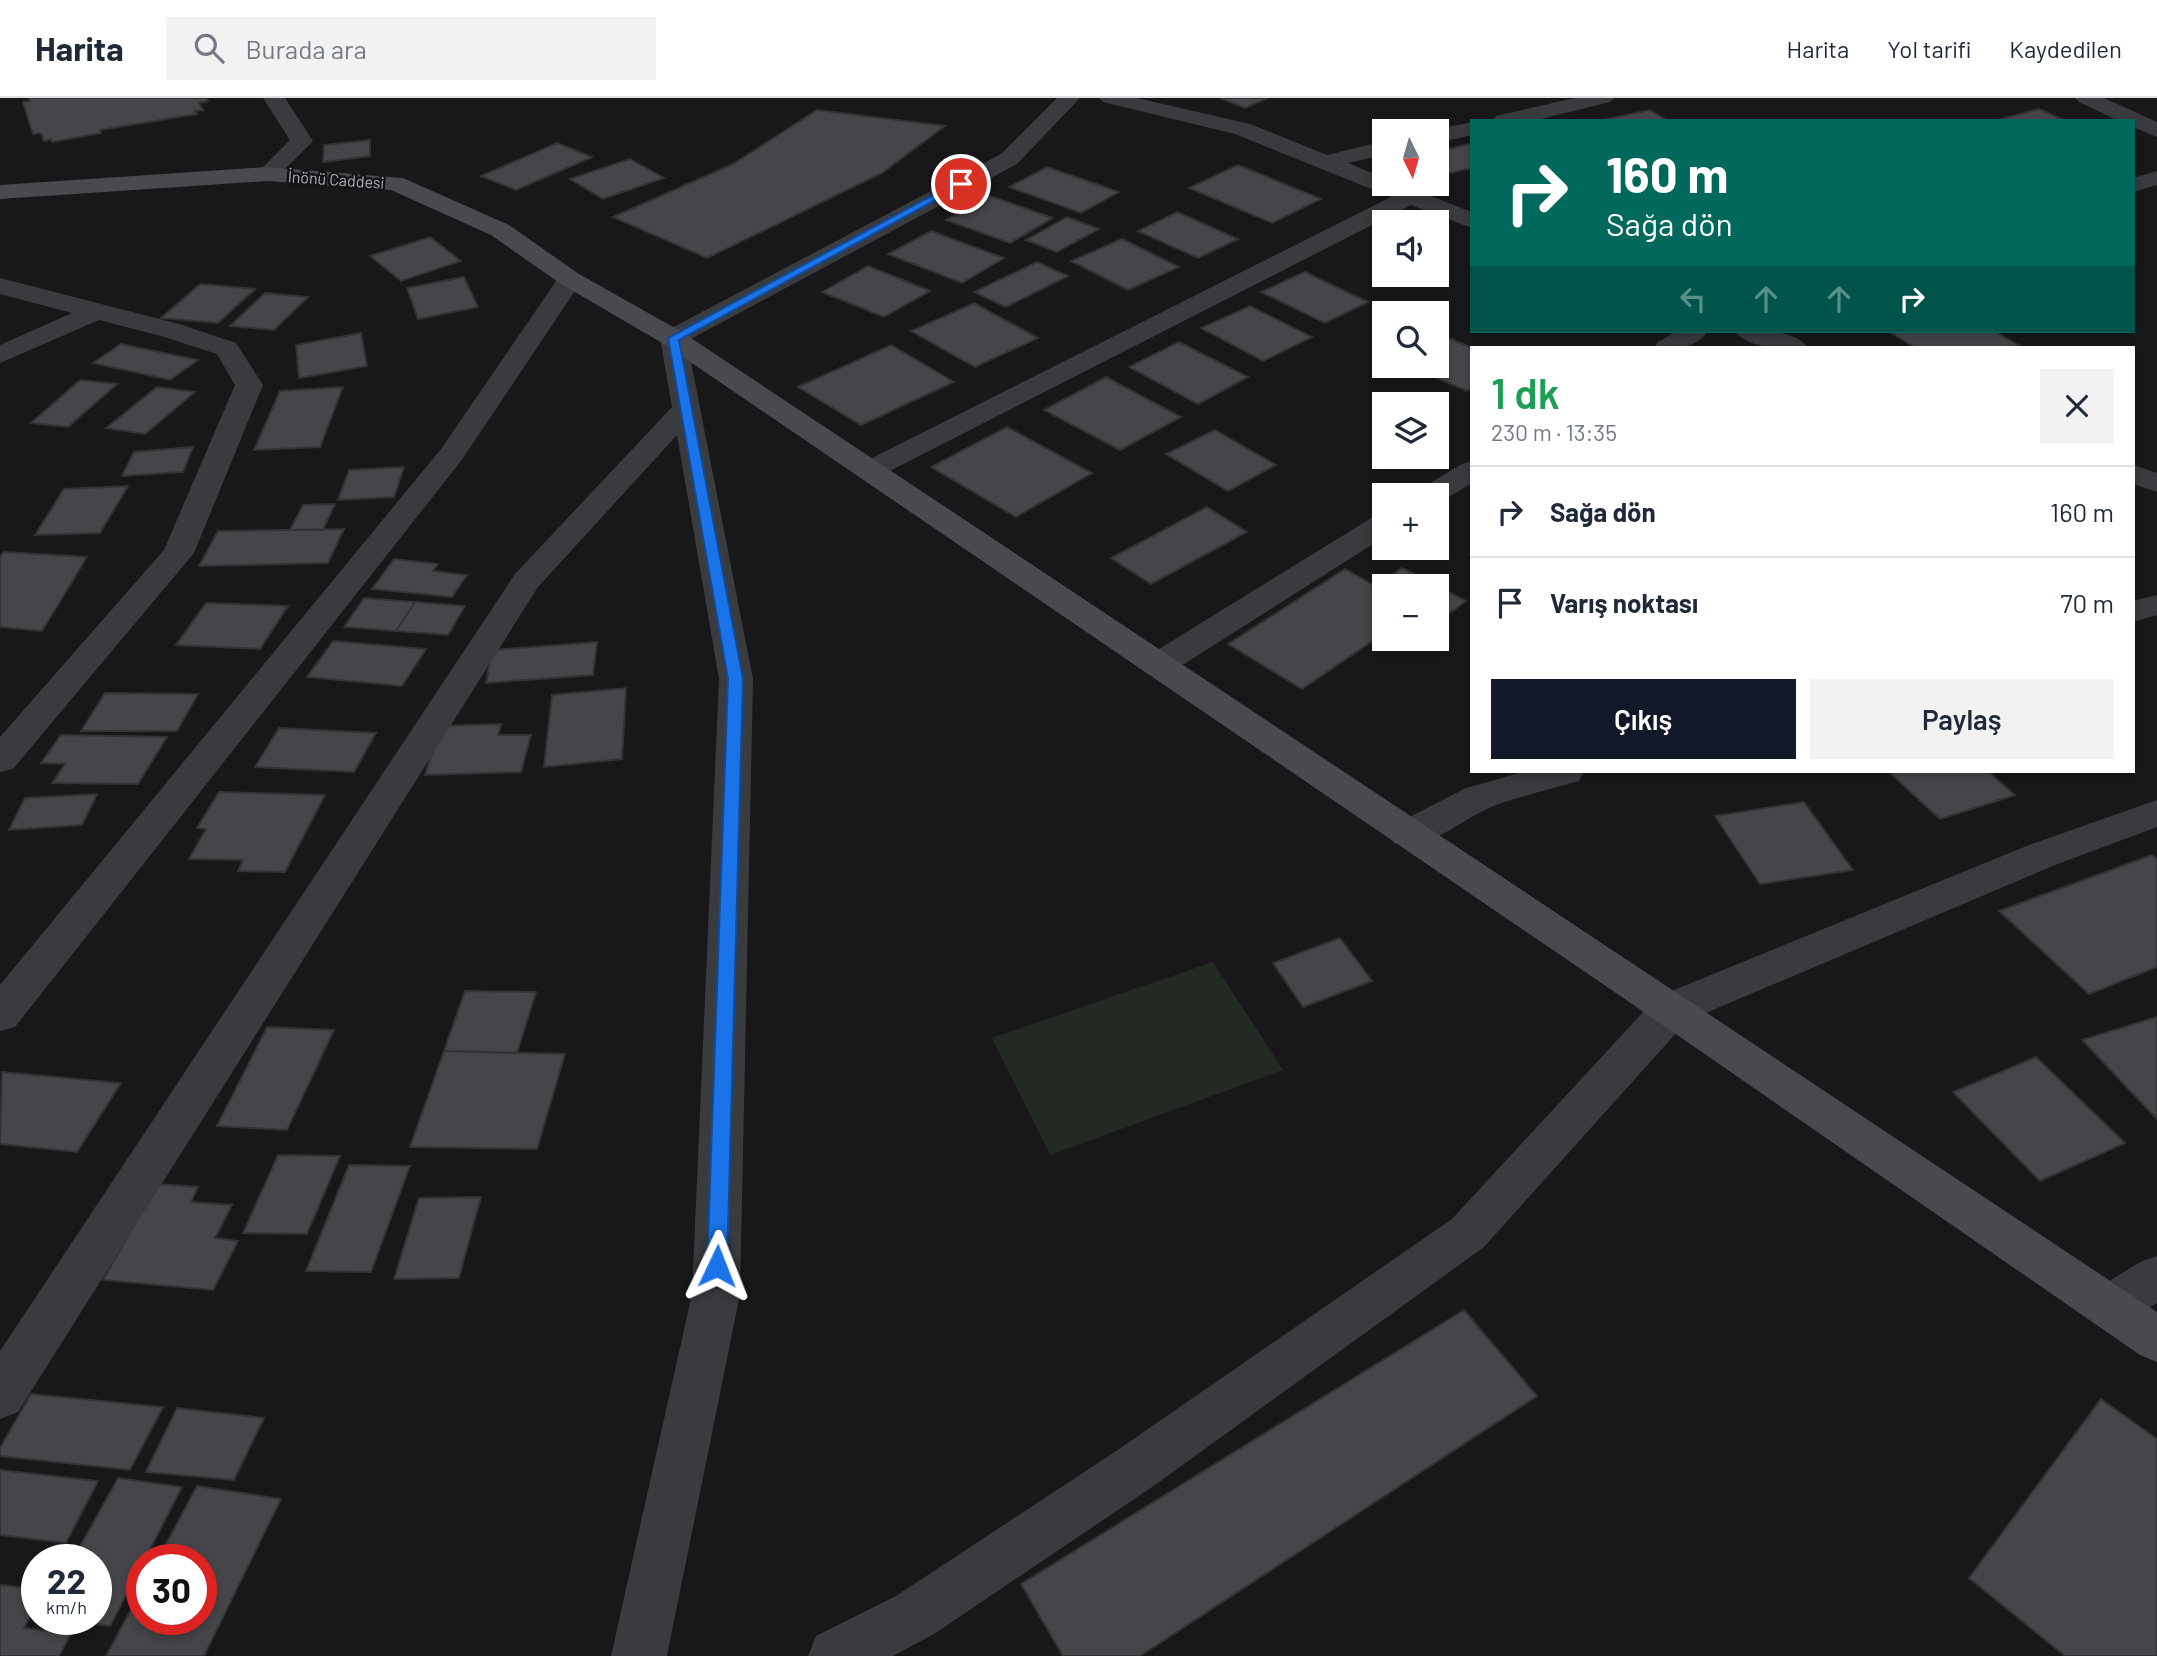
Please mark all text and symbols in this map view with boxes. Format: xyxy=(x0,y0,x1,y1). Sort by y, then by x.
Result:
search box xyxy=(166,17,656,80)
text: Harita xyxy=(35,28,124,68)
icon: search xyxy=(190,29,228,67)
text: Burada ara xyxy=(246,33,367,64)
text: Harita xyxy=(1786,34,1849,63)
text: Yol tarifi xyxy=(1887,34,1971,63)
text: Kaydedilen xyxy=(2009,34,2122,63)
north arrow xyxy=(1372,119,1449,196)
map controls xyxy=(1372,119,1449,651)
text: 160 m xyxy=(1606,144,1728,203)
icon: right xyxy=(1491,147,1582,238)
pin xyxy=(931,154,991,214)
icon: arrive xyxy=(942,165,980,203)
street label: İnönü Caddesi xyxy=(287,166,385,192)
text: Sağa dön xyxy=(1606,204,1733,242)
button: sound xyxy=(1372,210,1449,287)
icon: left xyxy=(1674,280,1712,318)
icon: ahead xyxy=(1747,280,1785,318)
icon: ahead xyxy=(1820,280,1858,318)
icon: right xyxy=(1893,280,1931,318)
button: search xyxy=(1372,301,1449,378)
text: 1 dk xyxy=(1491,367,1560,417)
button: close xyxy=(2040,369,2114,443)
button: layers xyxy=(1372,392,1449,469)
text: 230 m · 13:35 xyxy=(1491,418,1617,446)
button: + xyxy=(1372,483,1449,560)
icon: right xyxy=(1491,493,1529,531)
text: Sağa dön xyxy=(1550,496,1656,527)
text: 160 m xyxy=(2050,496,2114,527)
button: − xyxy=(1372,574,1449,651)
icon: arrive xyxy=(1491,584,1529,622)
text: Varış noktası xyxy=(1550,587,1698,618)
text: 70 m xyxy=(2060,587,2114,618)
button: Çıkış xyxy=(1491,679,1796,759)
button: Paylaş xyxy=(1810,679,2114,759)
position arrow xyxy=(680,1229,754,1303)
speed limit sign: 30 xyxy=(126,1544,217,1635)
text: 22 xyxy=(47,1559,86,1601)
text: km/h xyxy=(46,1596,87,1618)

